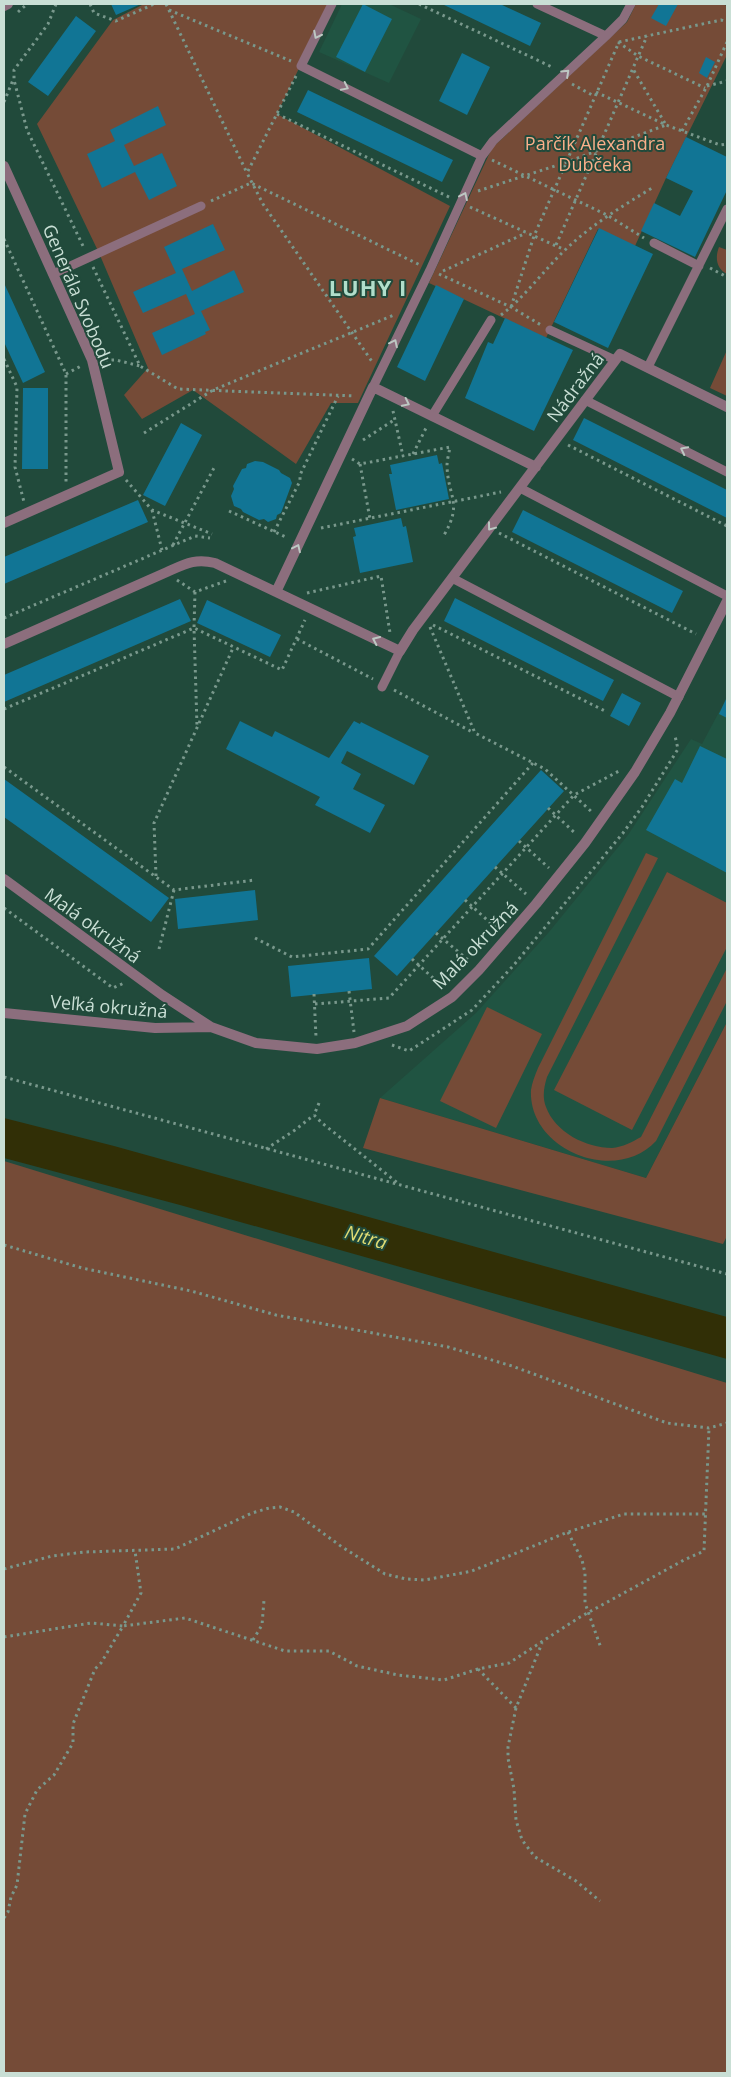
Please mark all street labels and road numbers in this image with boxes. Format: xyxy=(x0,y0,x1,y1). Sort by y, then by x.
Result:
street label: Generála Svobodu xyxy=(38,220,120,372)
street label: Nádražná xyxy=(541,347,609,427)
street label: Malá okružná xyxy=(40,882,146,968)
street label: Malá okružná xyxy=(427,896,523,994)
street label: Veľká okružná xyxy=(49,989,169,1023)

